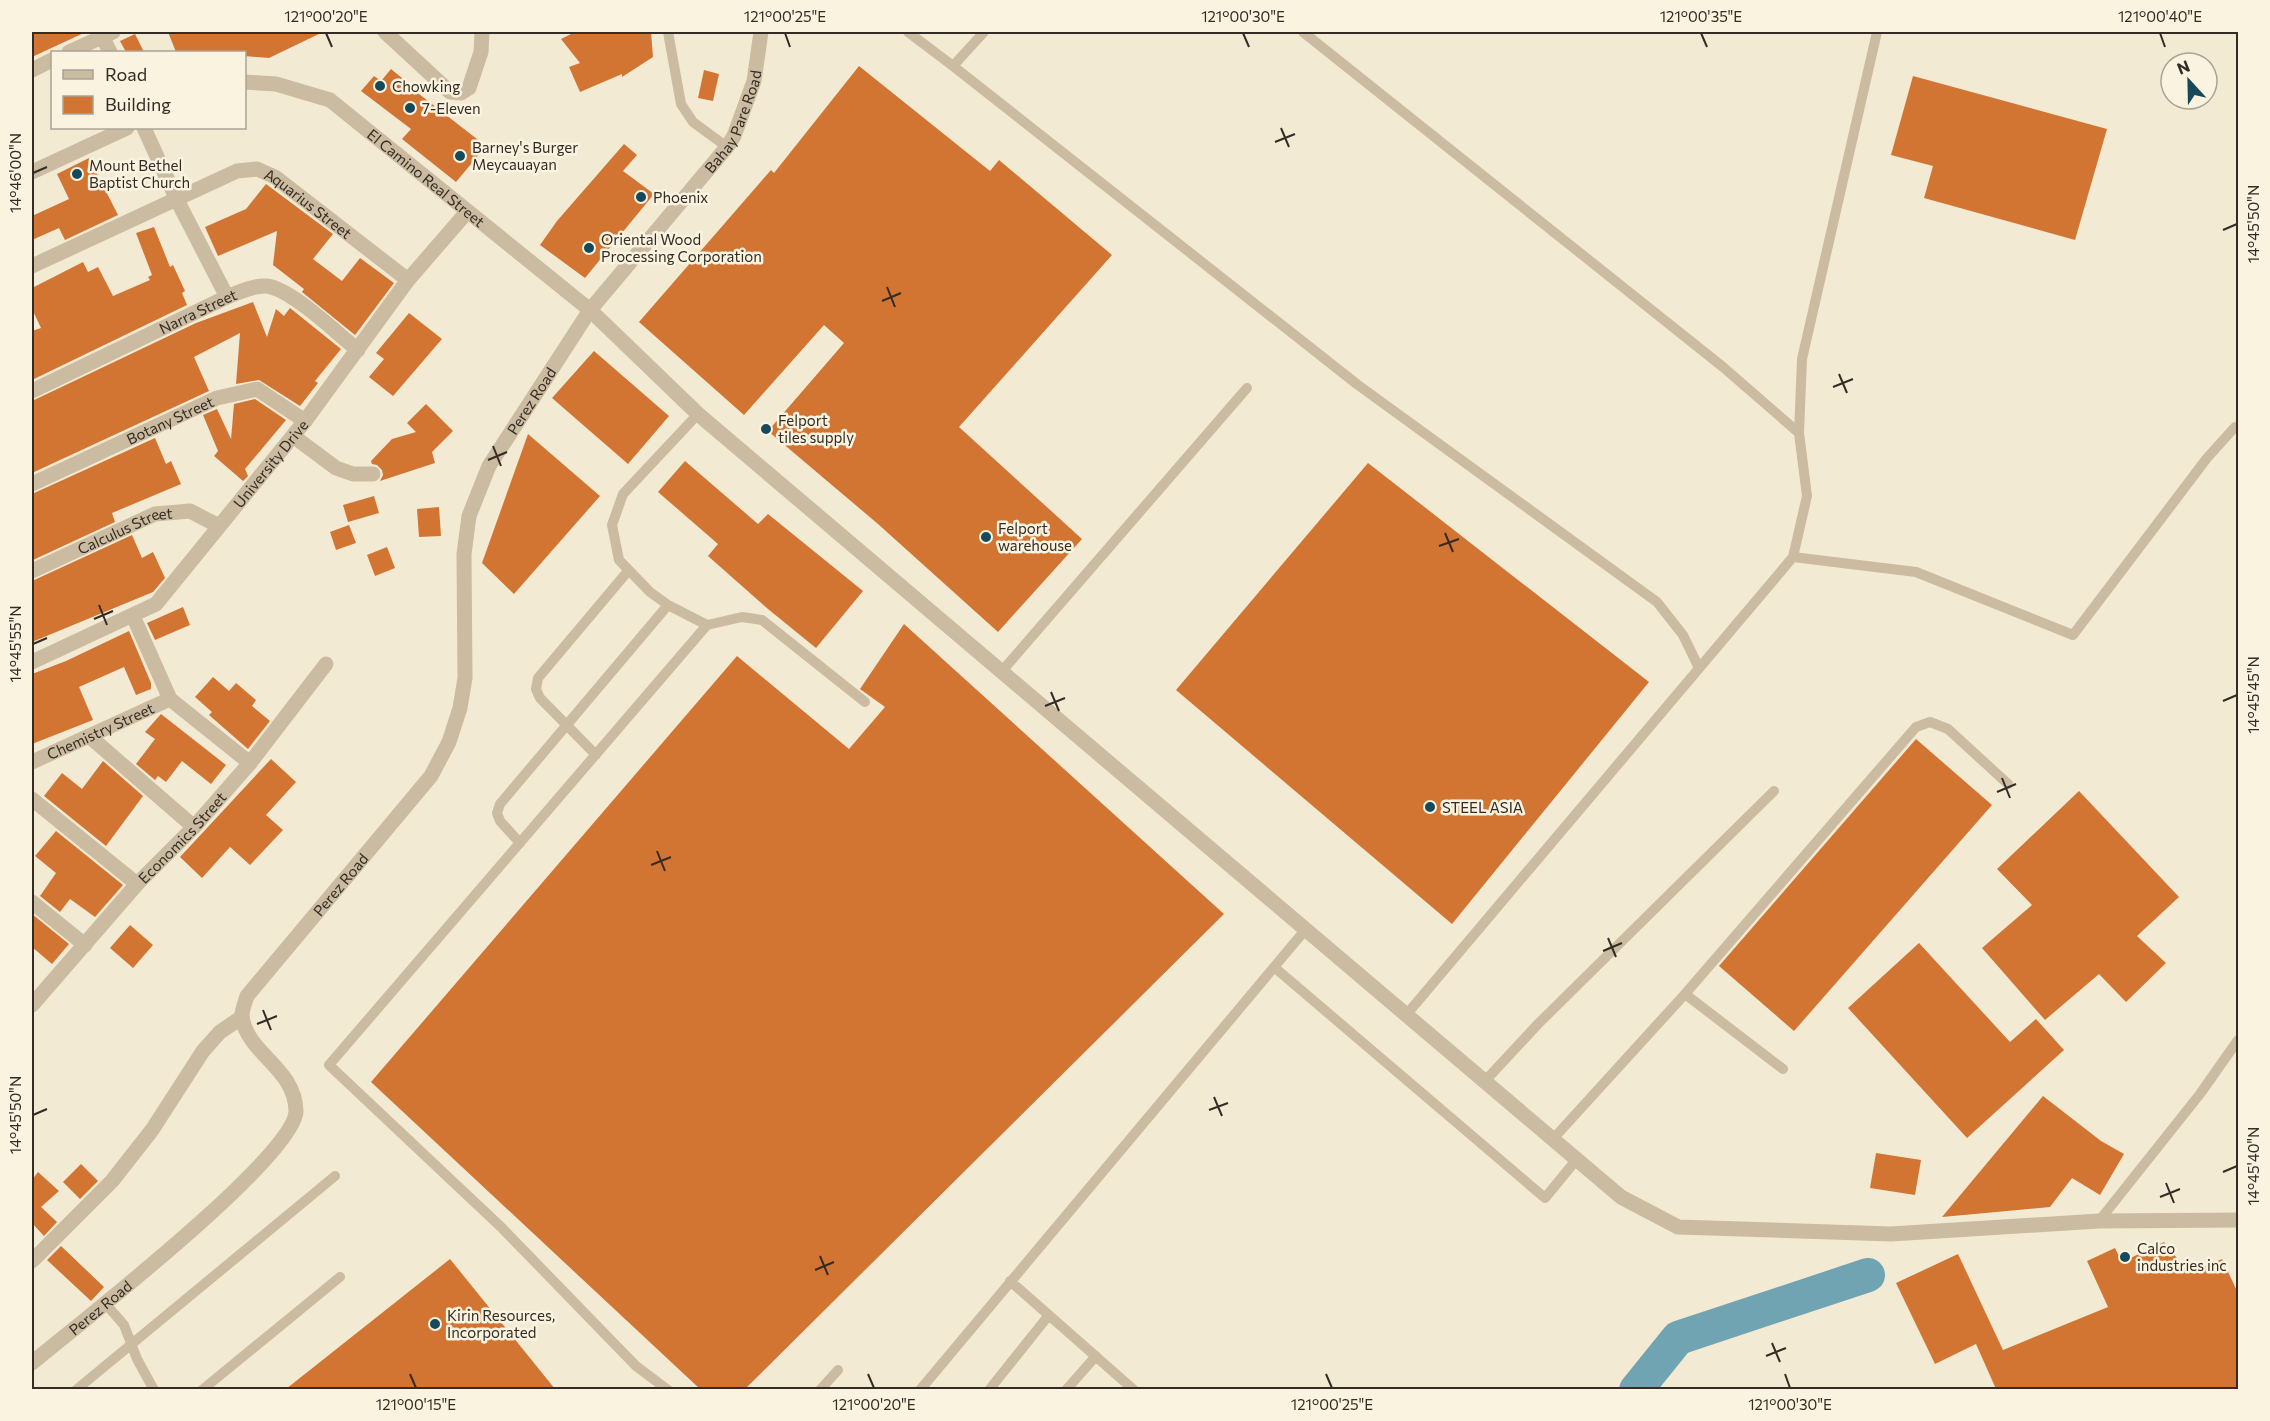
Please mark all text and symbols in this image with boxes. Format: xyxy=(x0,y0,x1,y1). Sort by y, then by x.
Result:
text: 121°00'20"E xyxy=(284,7,368,25)
text: 121°00'25"E xyxy=(744,7,826,25)
text: 121°00'30"E xyxy=(1201,7,1285,25)
text: 121°00'35"E xyxy=(1660,7,1742,25)
text: 121°00'40"E xyxy=(2118,7,2202,25)
legend xyxy=(51,51,246,129)
north arrow xyxy=(2159,51,2219,111)
text: N xyxy=(2174,56,2192,78)
text: Road xyxy=(105,63,147,85)
street label: Bahay Pare Road xyxy=(700,69,764,176)
place label: Chowking xyxy=(392,77,460,95)
marker: Chowking xyxy=(373,79,387,93)
text: Building xyxy=(105,93,171,115)
place label: 7-Eleven xyxy=(422,99,481,117)
marker: 7-Eleven xyxy=(403,101,417,115)
street label: El Camino Real Street xyxy=(364,125,488,230)
text: 14°46'00"N xyxy=(6,133,24,213)
place label: Barney's Burger Meycauayan xyxy=(472,138,578,173)
marker: Barney's Burger Meycauayan xyxy=(453,149,467,163)
place label: Mount Bethel Baptist Church xyxy=(89,156,190,191)
street label: Aquarius Street xyxy=(262,165,356,242)
marker: Mount Bethel Baptist Church xyxy=(70,167,84,181)
text: 14°45'50"N xyxy=(2244,185,2262,263)
place label: Phoenix xyxy=(653,188,708,206)
marker: Phoenix xyxy=(634,190,648,204)
place label: Oriental Wood Processing Corporation xyxy=(601,230,762,265)
marker: Oriental Wood Processing Corporation xyxy=(582,241,596,255)
street label: Narra Street xyxy=(156,285,239,337)
street label: Perez Road xyxy=(503,364,559,438)
street label: Botany Street xyxy=(123,392,216,448)
place label: Felport tiles supply xyxy=(778,411,854,446)
street label: University Drive xyxy=(229,416,312,511)
marker: Felport tiles supply xyxy=(759,422,773,436)
street label: Calculus Street xyxy=(74,504,173,558)
place label: Felport warehouse xyxy=(998,519,1072,554)
marker: Felport warehouse xyxy=(979,530,993,544)
text: 14°45'55"N xyxy=(6,605,24,683)
text: 14°45'45"N xyxy=(2244,656,2262,734)
street label: Chemistry Street xyxy=(44,699,157,763)
street label: Economics Street xyxy=(134,788,230,887)
place label: STEEL ASIA xyxy=(1442,798,1523,816)
marker: STEEL ASIA xyxy=(1423,800,1437,814)
street label: Perez Road xyxy=(309,850,372,919)
text: 14°45'50"N xyxy=(6,1076,24,1154)
text: 14°45'40"N xyxy=(2244,1127,2262,1205)
place label: Calco industries inc xyxy=(2137,1239,2227,1274)
marker: Calco industries inc xyxy=(2118,1250,2132,1264)
street label: Perez Road xyxy=(65,1276,135,1339)
place label: Kirin Resources, Incorporated xyxy=(447,1306,555,1341)
marker: Kirin Resources, Incorporated xyxy=(428,1317,442,1331)
text: 121°00'15"E xyxy=(376,1395,456,1413)
text: 121°00'20"E xyxy=(832,1395,916,1413)
text: 121°00'25"E xyxy=(1291,1395,1373,1413)
text: 121°00'30"E xyxy=(1748,1395,1832,1413)

